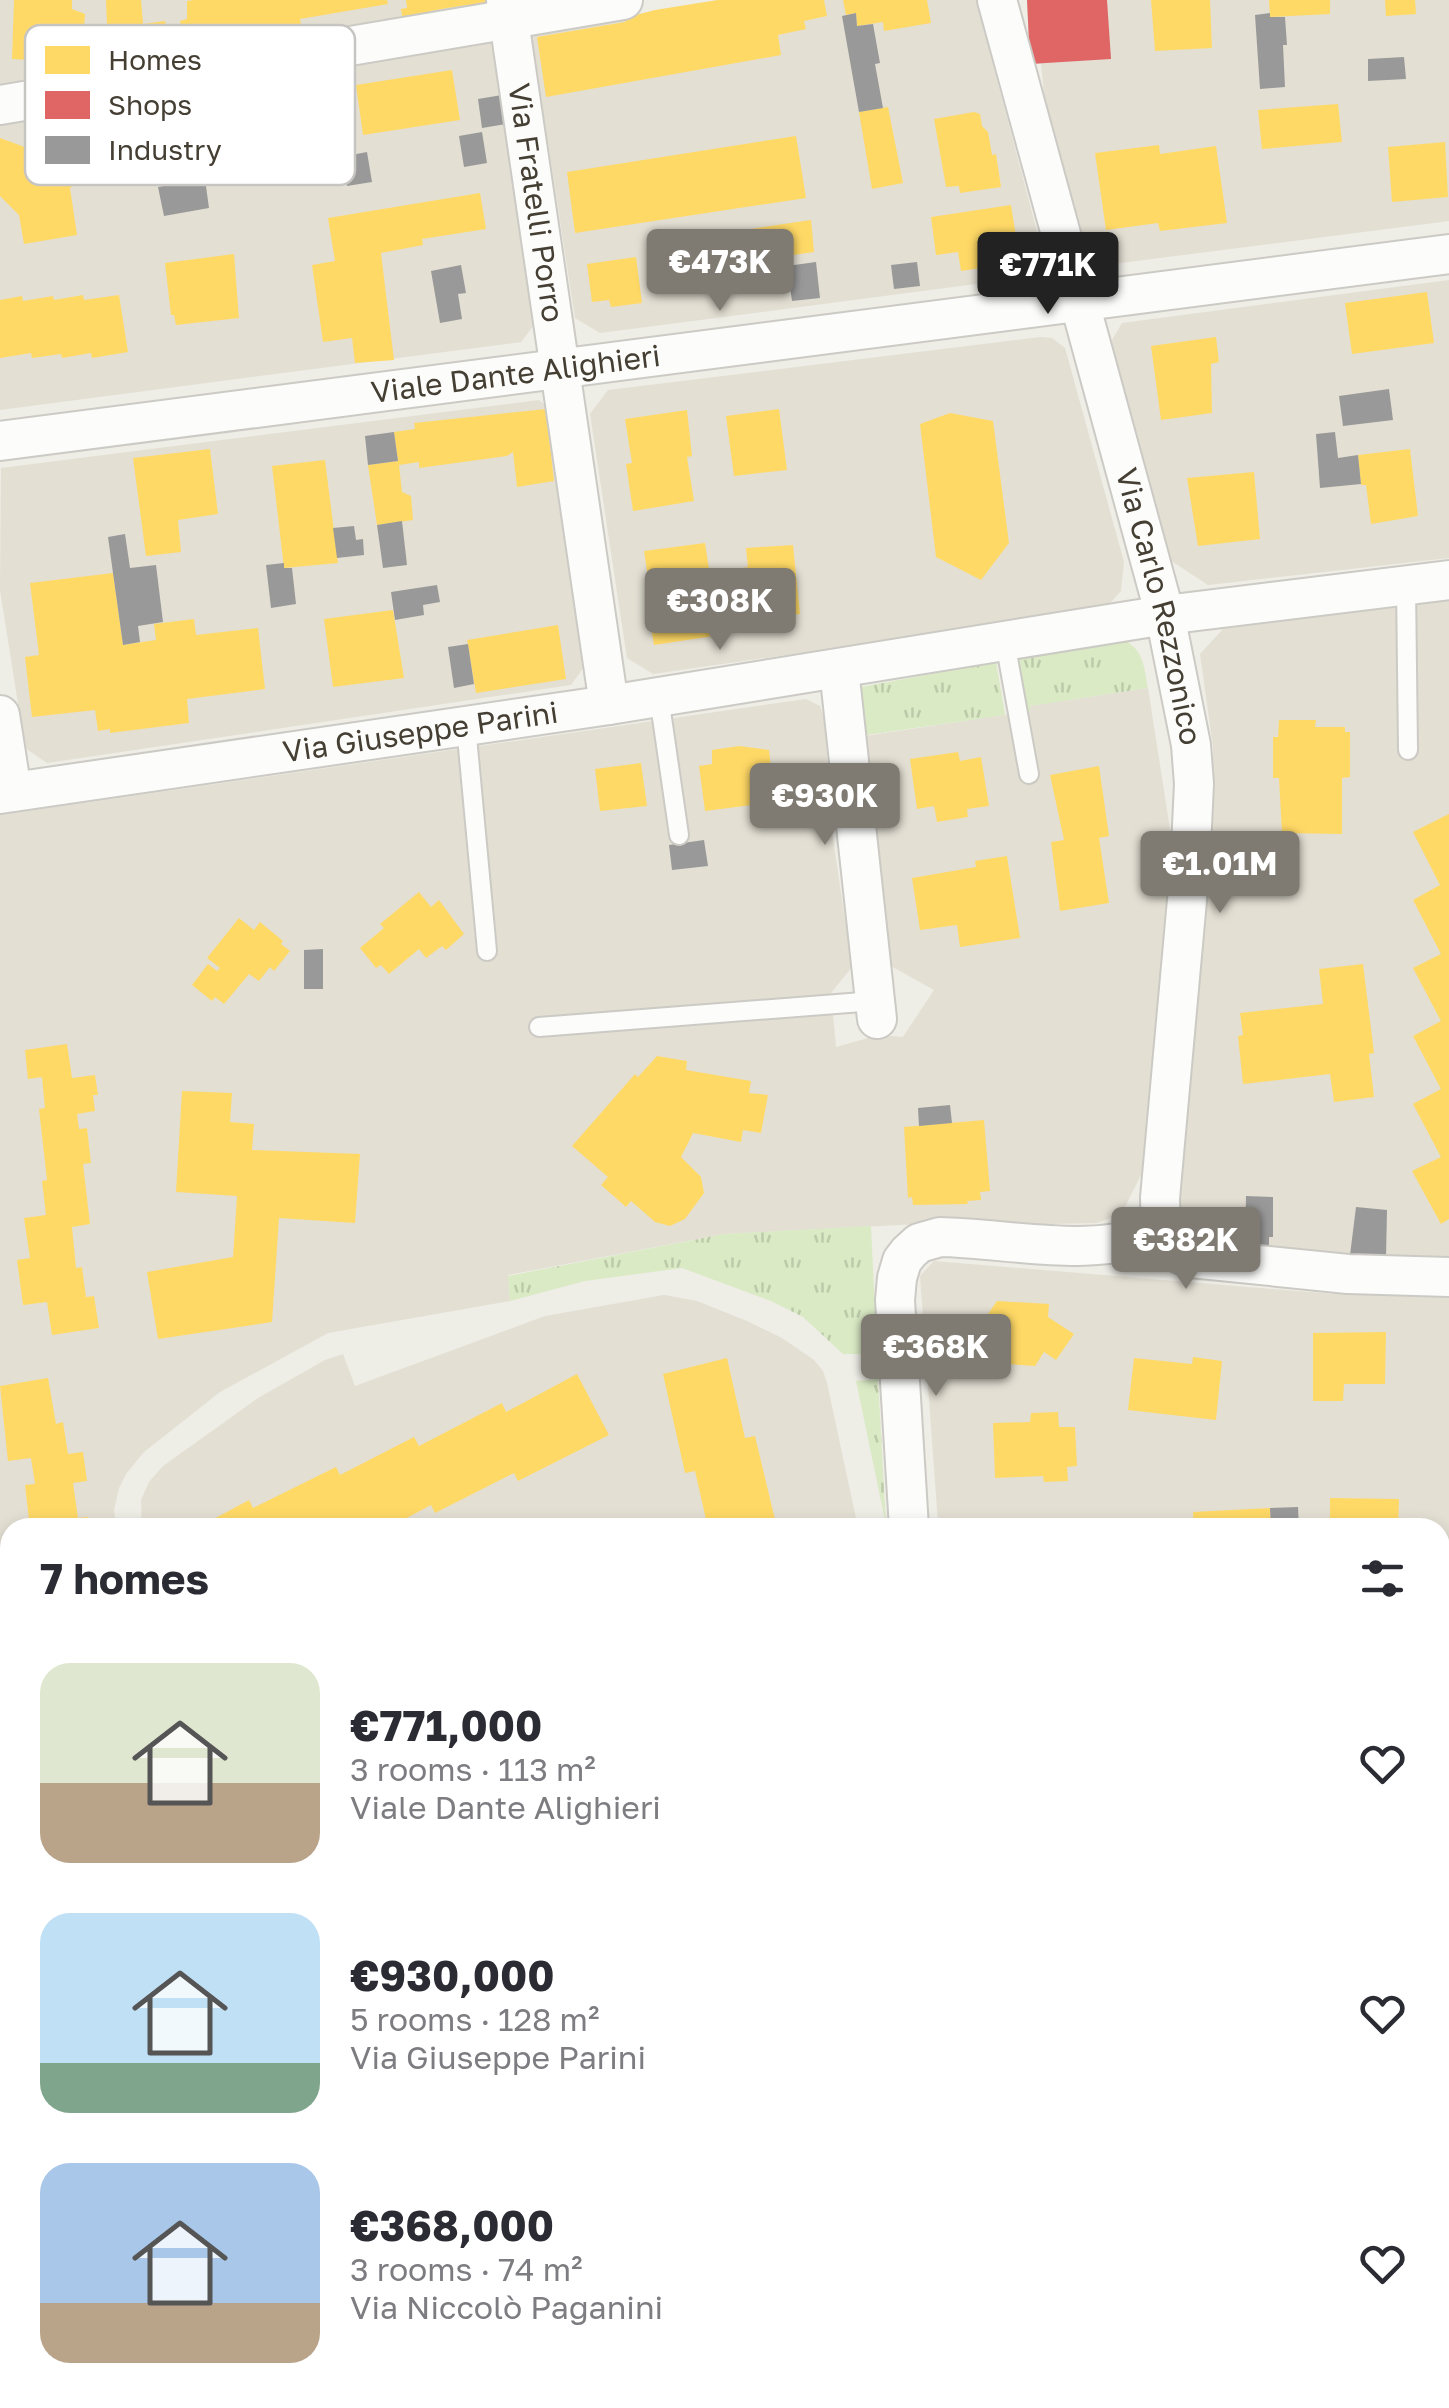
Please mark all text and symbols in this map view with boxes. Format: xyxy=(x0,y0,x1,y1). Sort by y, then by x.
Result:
legend xyxy=(25,25,355,185)
text: Homes xyxy=(108,43,202,76)
street label: Via Fratelli Porro xyxy=(501,81,572,325)
text: Shops xyxy=(108,88,192,121)
text: Industry xyxy=(108,133,222,166)
pin: €473K xyxy=(650,229,790,314)
pin: €771K xyxy=(978,232,1118,317)
text: €473K xyxy=(669,242,771,280)
text: €771K xyxy=(999,245,1097,283)
street label: Viale Dante Alighieri xyxy=(369,337,663,410)
street label: Via Carlo Rezzonico xyxy=(1109,464,1210,748)
pin: €308K xyxy=(650,568,790,653)
text: €308K xyxy=(667,581,773,619)
street label: Via Giuseppe Parini xyxy=(280,694,560,769)
pin: €930K xyxy=(755,763,895,848)
text: €930K xyxy=(772,776,878,814)
pin: €1.01M xyxy=(1139,831,1301,916)
text: €1.01M xyxy=(1162,844,1278,882)
pin: €382K xyxy=(1116,1207,1256,1292)
text: €382K xyxy=(1133,1220,1239,1258)
pin: €368K xyxy=(866,1314,1006,1399)
text: €368K xyxy=(883,1327,989,1365)
icon: filters xyxy=(1355,1551,1410,1606)
text: 7 homes xyxy=(40,1553,209,1603)
text: €771,000 xyxy=(350,1700,542,1750)
icon: home xyxy=(120,1703,240,1823)
icon: heart xyxy=(1355,1736,1410,1791)
text: 3 rooms · 113 m² xyxy=(350,1750,596,1788)
text: Viale Dante Alighieri xyxy=(350,1788,661,1826)
text: €930,000 xyxy=(350,1950,555,2000)
icon: home xyxy=(120,1953,240,2073)
icon: heart xyxy=(1355,1986,1410,2041)
text: 5 rooms · 128 m² xyxy=(350,2000,599,2038)
text: Via Giuseppe Parini xyxy=(350,2038,646,2076)
text: €368,000 xyxy=(350,2200,554,2250)
icon: home xyxy=(120,2203,240,2323)
icon: heart xyxy=(1355,2236,1410,2291)
text: 3 rooms · 74 m² xyxy=(350,2250,582,2288)
text: Via Niccolò Paganini xyxy=(350,2288,663,2326)

